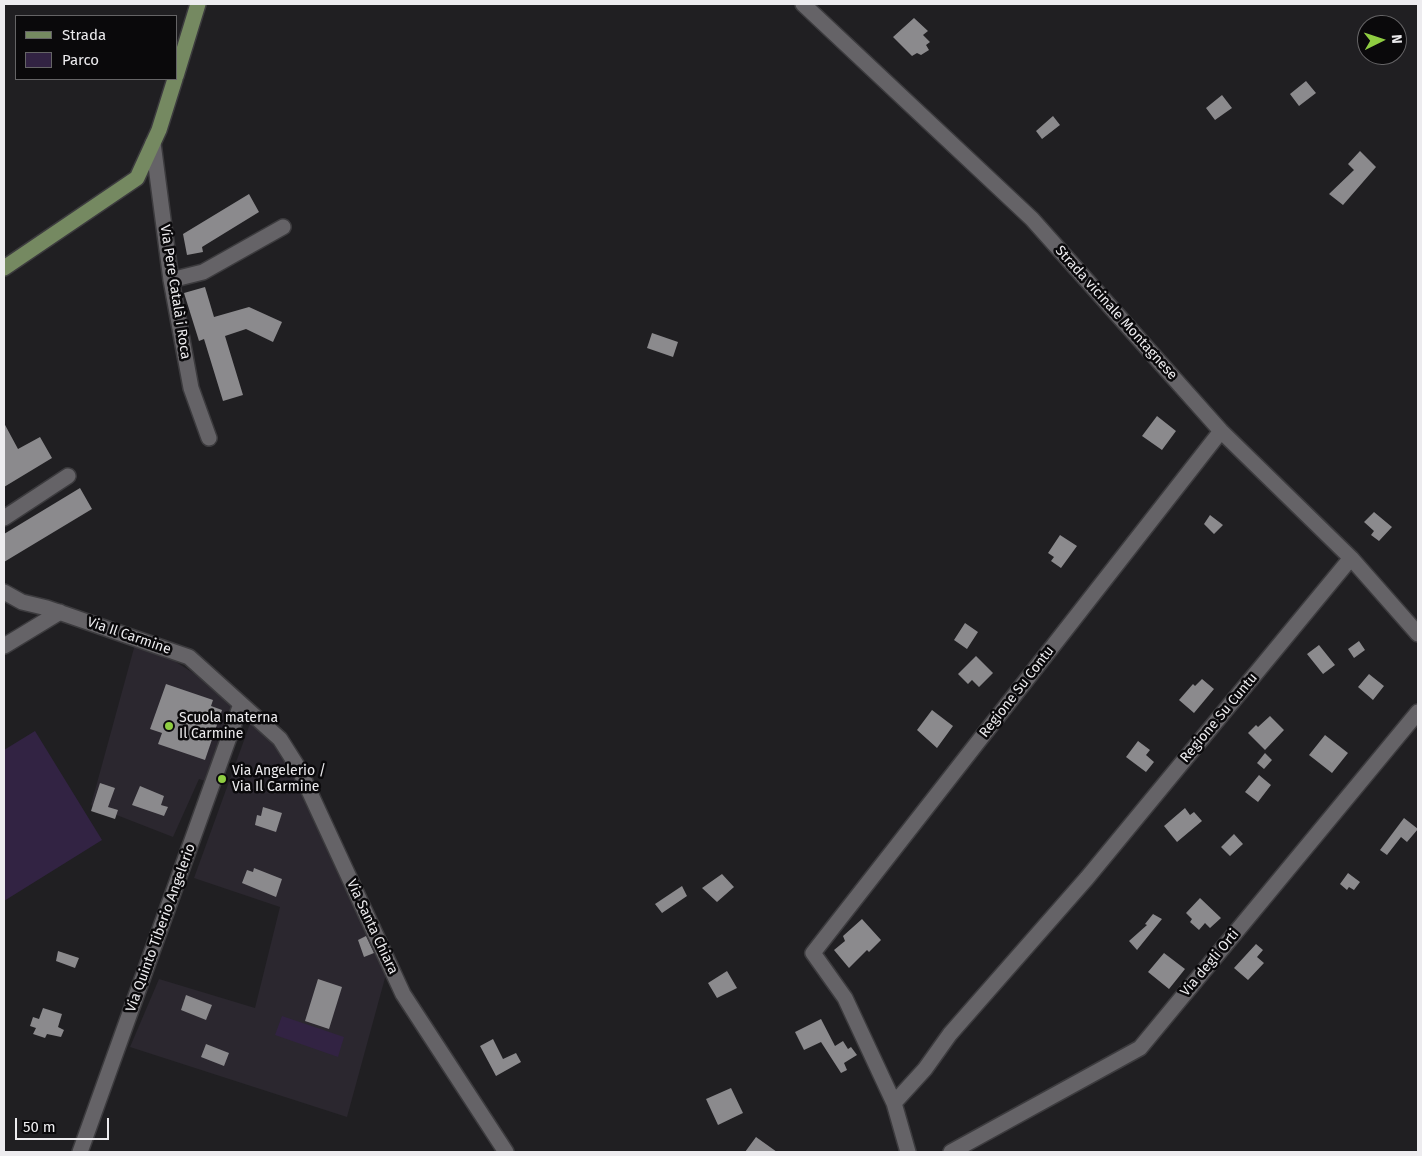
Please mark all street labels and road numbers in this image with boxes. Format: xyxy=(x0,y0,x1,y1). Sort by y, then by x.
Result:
street label: Via Pere Català i Roca xyxy=(156,223,194,361)
street label: Strada vicinale Montagnese xyxy=(1051,243,1181,383)
street label: Via Il Carmine xyxy=(85,614,173,658)
street label: Regione Su Contu xyxy=(976,643,1058,741)
street label: Regione Su Cuntu xyxy=(1177,670,1261,766)
street label: Via Quinto Tiberio Angelerio xyxy=(123,841,199,1015)
street label: Via Santa Chiara xyxy=(343,877,401,977)
street label: Via degli Orti xyxy=(1177,926,1243,1000)

